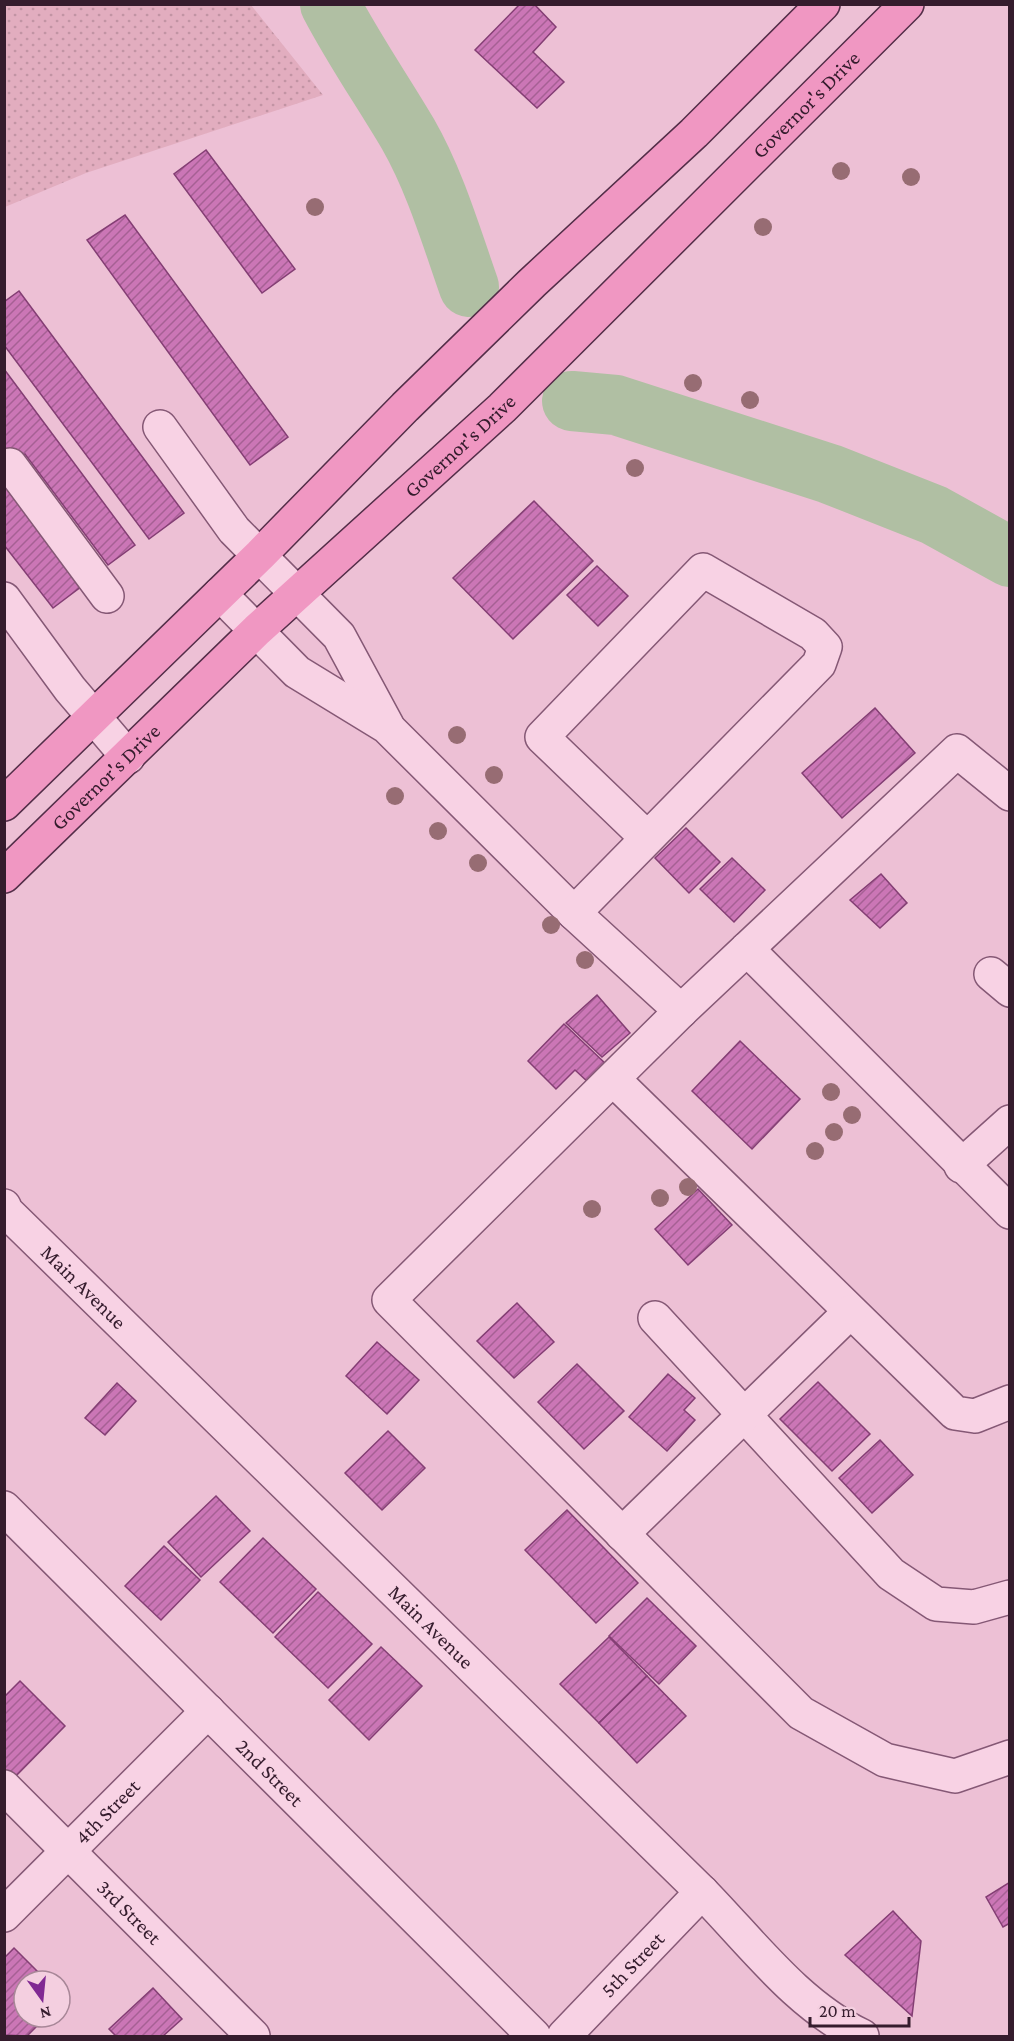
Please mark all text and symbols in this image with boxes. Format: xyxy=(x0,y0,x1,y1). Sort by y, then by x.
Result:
street label: Governor's Drive xyxy=(747,46,865,163)
street label: Governor's Drive xyxy=(400,389,521,502)
street label: Governor's Drive xyxy=(47,719,165,835)
street label: Main Avenue xyxy=(36,1240,131,1334)
street label: Main Avenue xyxy=(383,1580,479,1674)
street label: 2nd Street xyxy=(231,1734,309,1812)
street label: 4th Street xyxy=(70,1774,145,1849)
street label: 3rd Street xyxy=(92,1875,167,1950)
street label: 5th Street xyxy=(596,1926,670,2002)
north arrow xyxy=(12,1969,72,2029)
scale bar xyxy=(810,1990,909,2028)
text: 20 m xyxy=(819,2001,856,2021)
text: N xyxy=(38,2003,53,2023)

